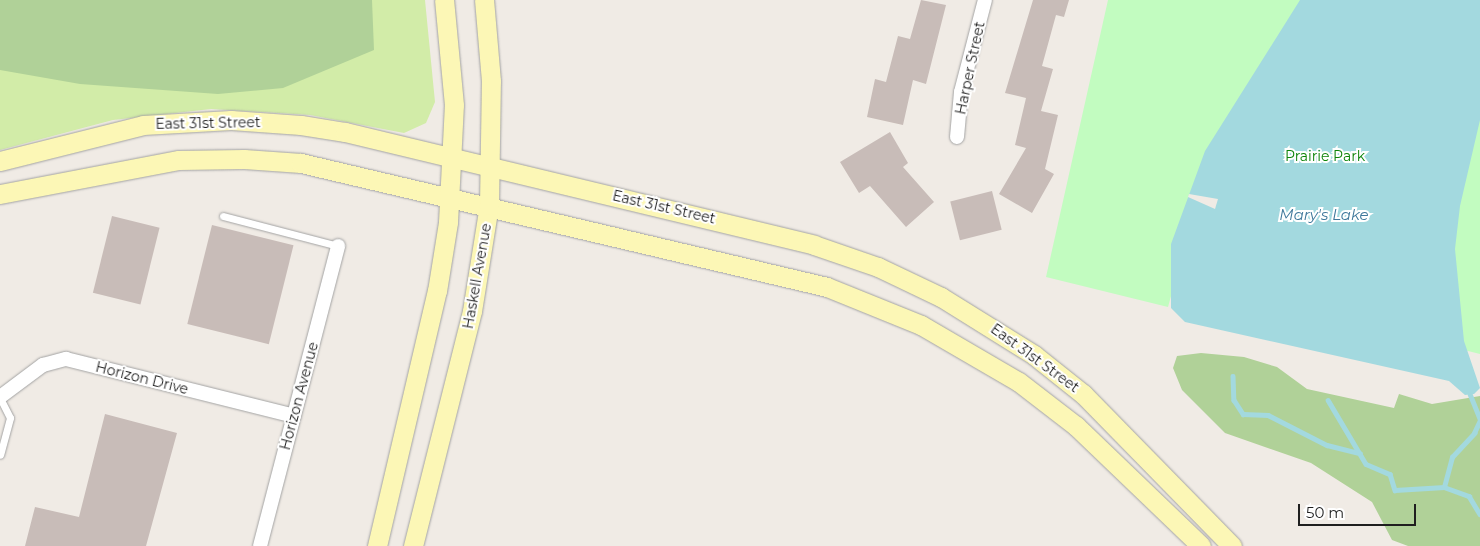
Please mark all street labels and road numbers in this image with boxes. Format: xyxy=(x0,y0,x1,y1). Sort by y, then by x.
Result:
street label: Harper Street xyxy=(952,20,988,116)
street label: East 31st Street xyxy=(155,114,261,132)
street label: East 31st Street xyxy=(611,187,717,227)
street label: Haskell Avenue xyxy=(459,222,495,330)
street label: East 31st Street xyxy=(988,320,1082,396)
street label: Horizon Avenue xyxy=(276,340,322,452)
street label: Horizon Drive xyxy=(94,358,190,398)

